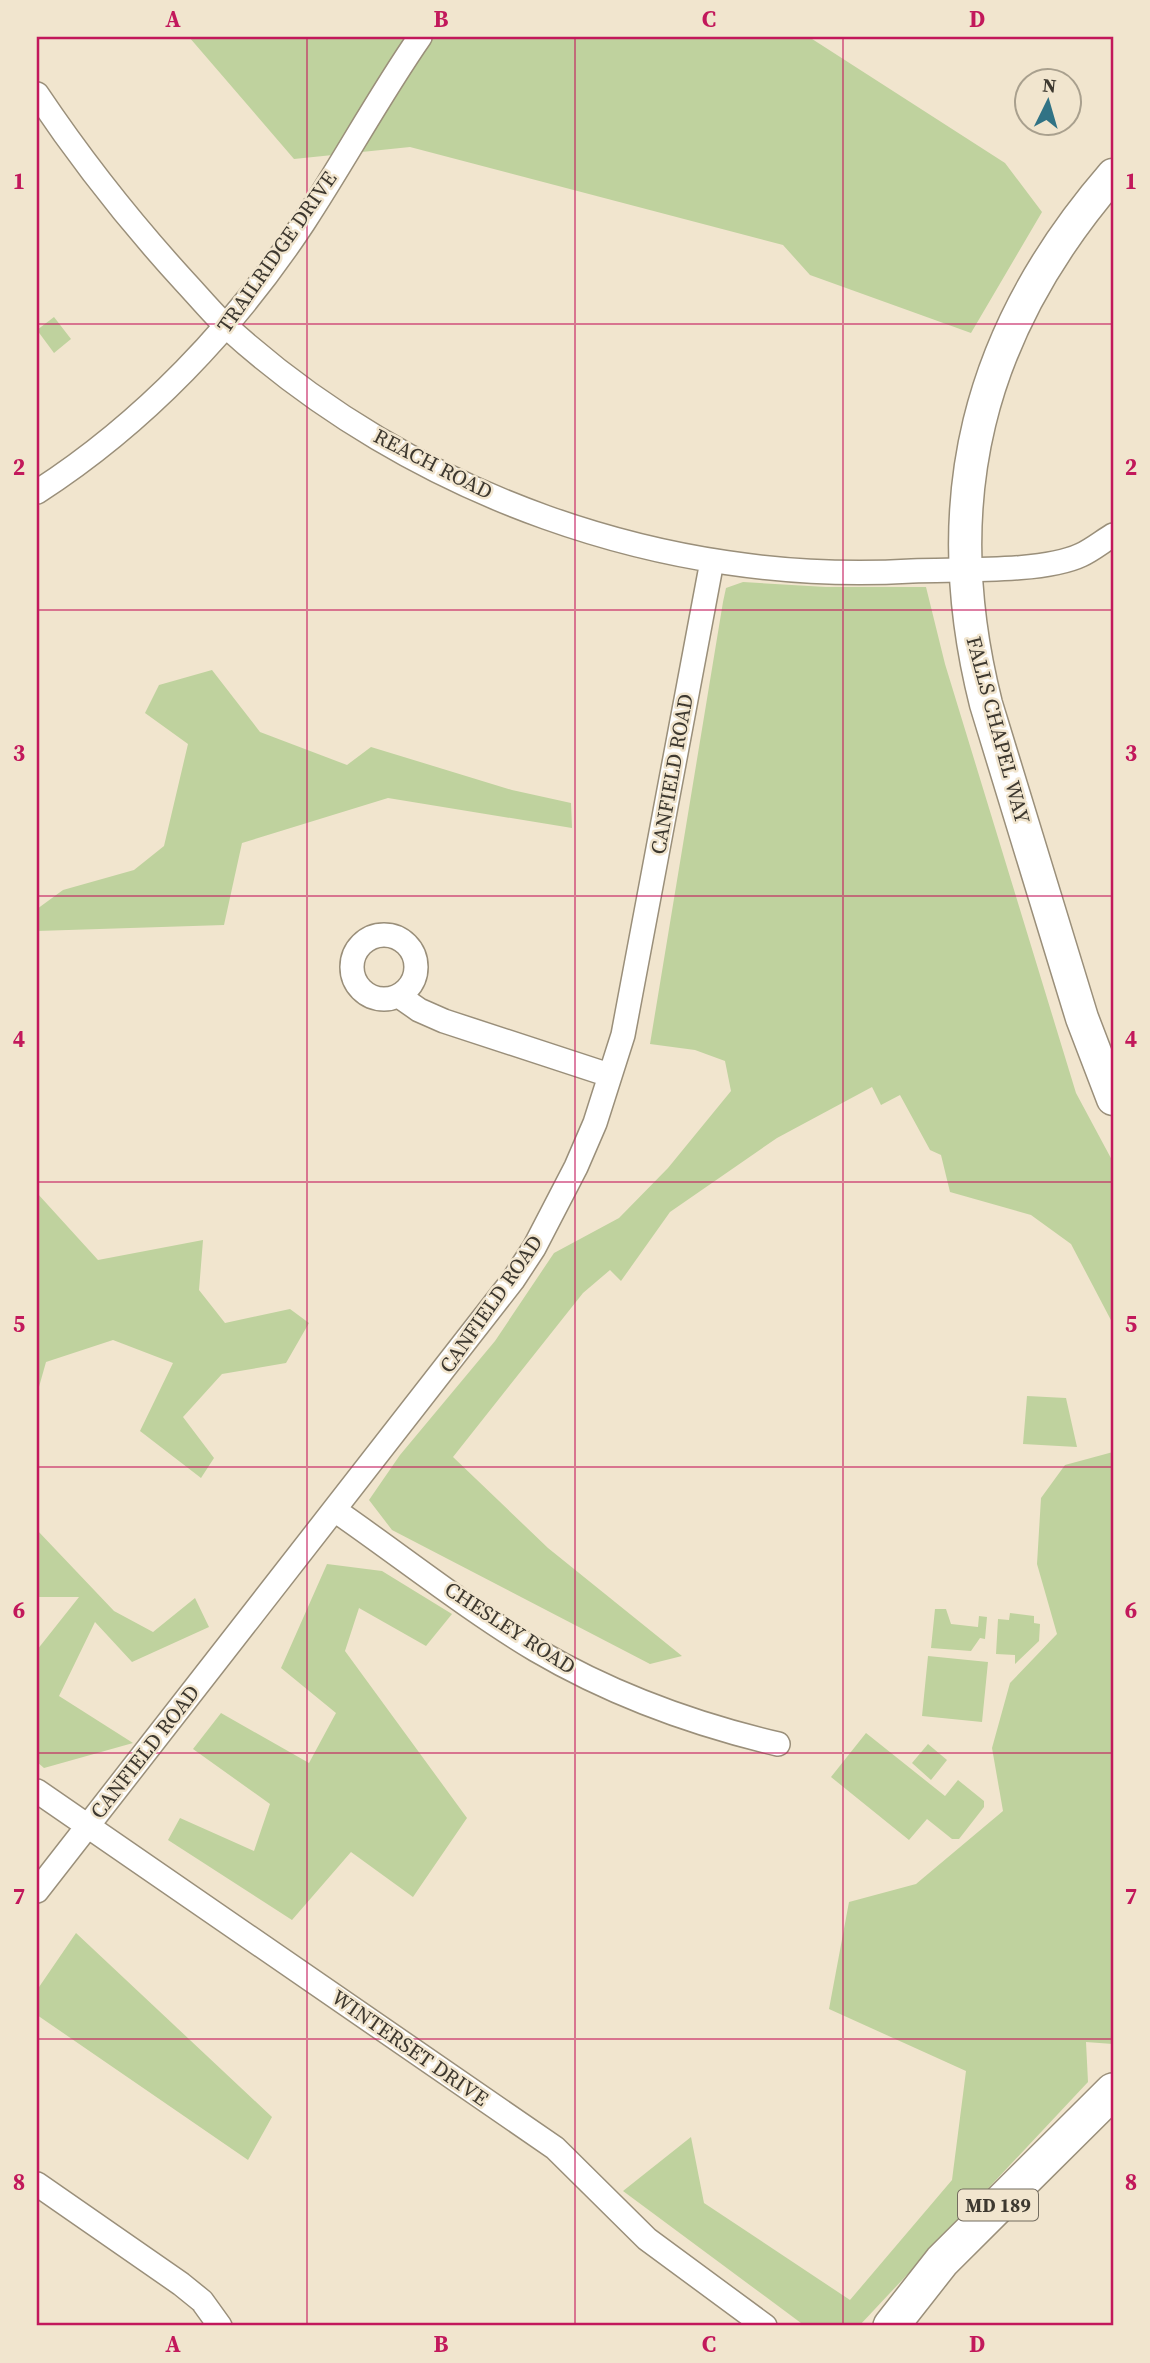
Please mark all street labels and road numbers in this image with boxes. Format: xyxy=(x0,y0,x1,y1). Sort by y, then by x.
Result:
street label: TRAILRIDGE DRIVE xyxy=(210,165,343,338)
street label: REACH ROAD xyxy=(369,421,498,506)
street label: FALLS CHAPEL WAY xyxy=(960,633,1038,827)
street label: CANFIELD ROAD xyxy=(643,691,700,856)
street label: CANFIELD ROAD xyxy=(432,1229,549,1379)
street label: CHESLEY ROAD xyxy=(439,1574,581,1681)
street label: CANFIELD ROAD xyxy=(83,1679,206,1825)
street label: WINTERSET DRIVE xyxy=(326,1983,495,2113)
road number: MD 189 xyxy=(958,2190,1038,2220)

